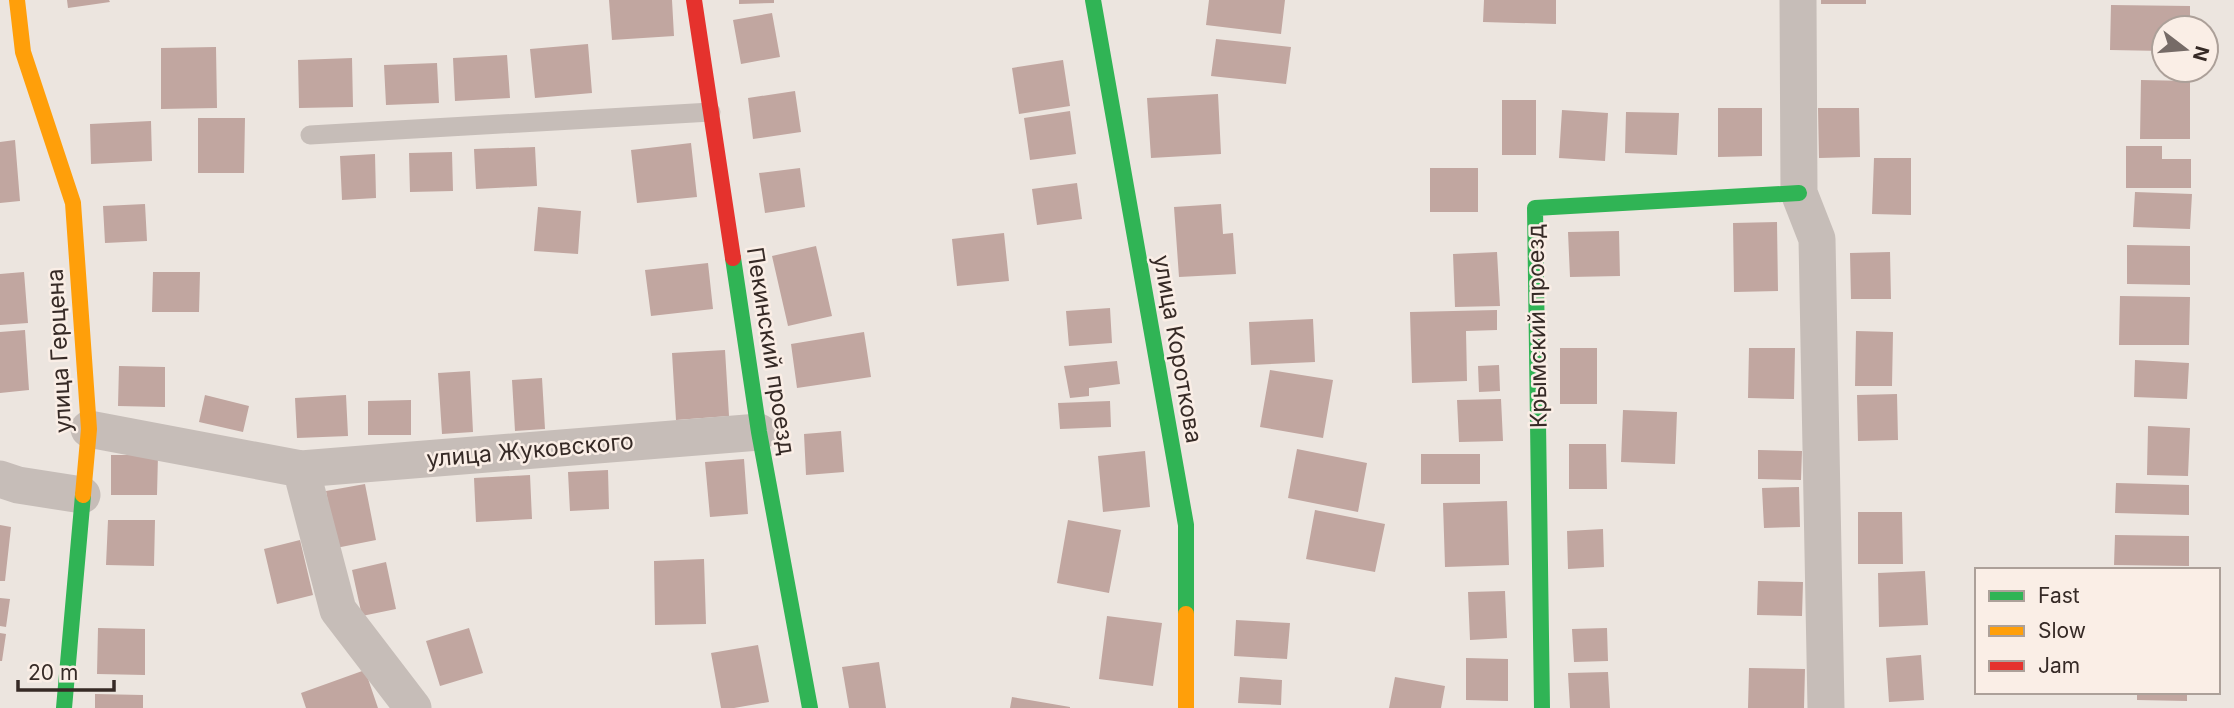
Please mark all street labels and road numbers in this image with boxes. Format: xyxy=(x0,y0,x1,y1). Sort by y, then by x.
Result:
street label: Крымский проезд xyxy=(1521,224,1553,428)
street label: Пекинский проезд xyxy=(741,245,801,457)
street label: улица Короткова xyxy=(1148,253,1208,445)
street label: улица Герцена xyxy=(41,268,77,434)
street label: улица Жуковского xyxy=(425,427,635,473)

